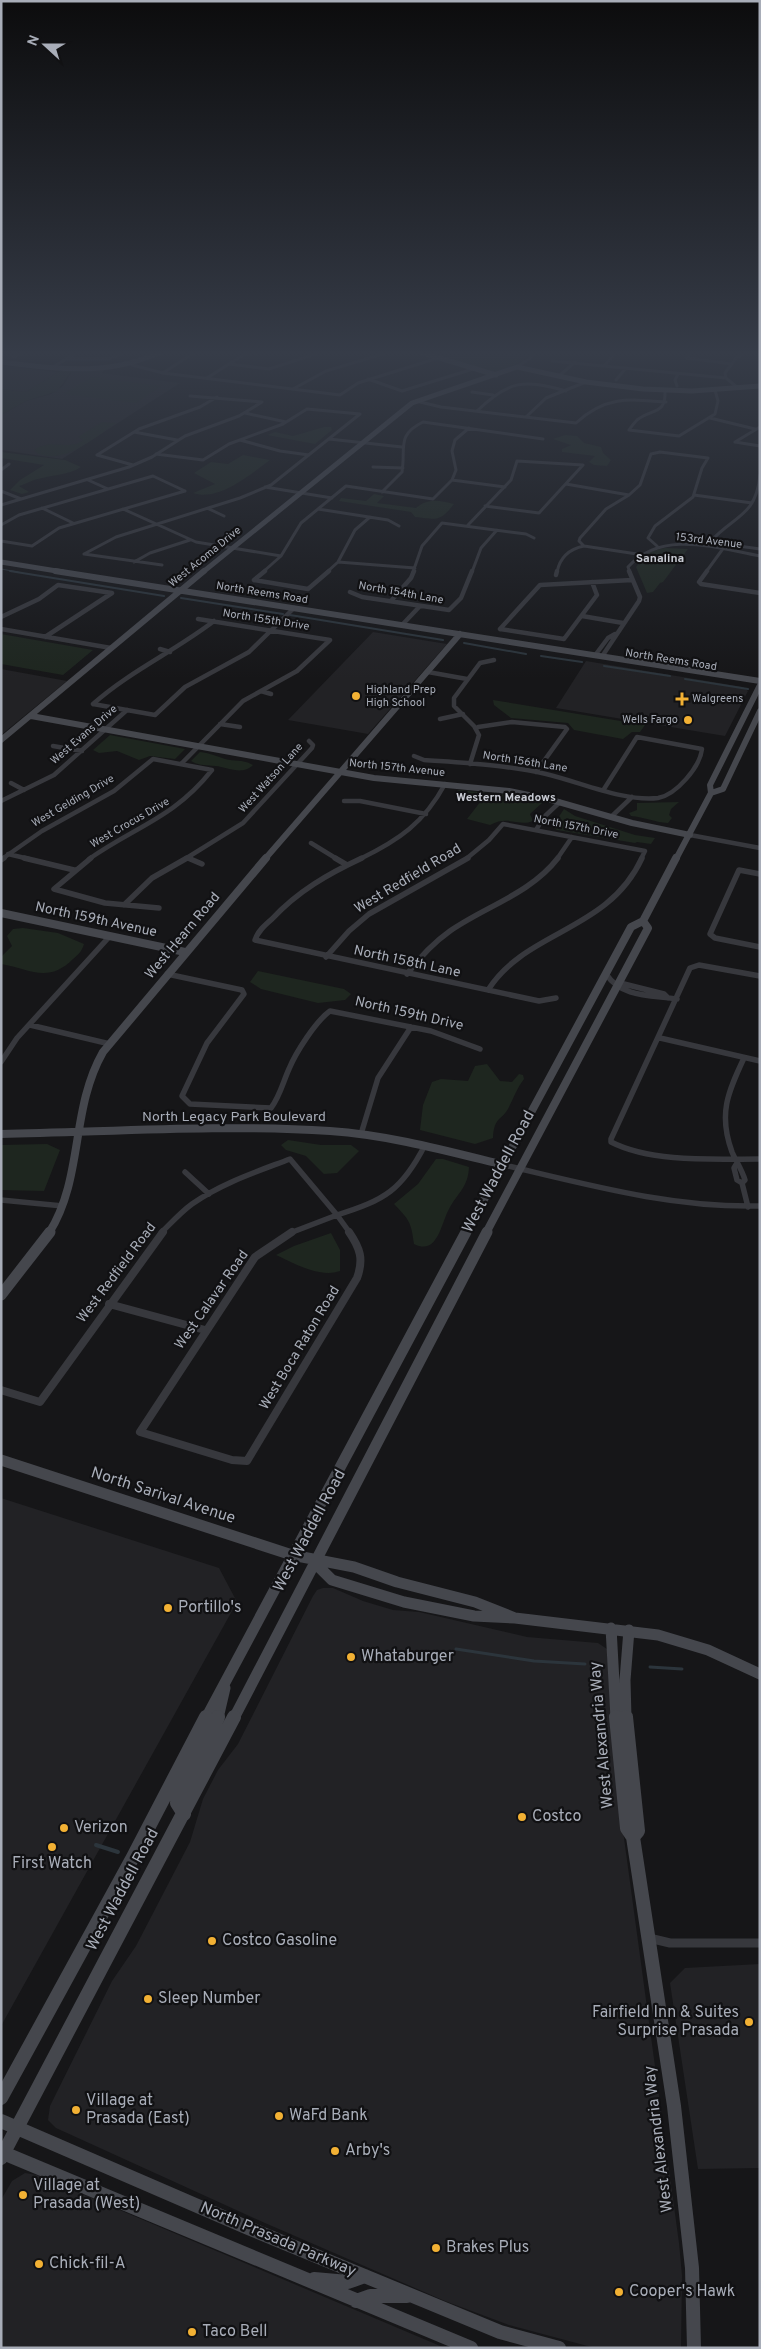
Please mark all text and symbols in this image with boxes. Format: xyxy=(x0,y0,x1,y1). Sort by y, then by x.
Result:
north arrow xyxy=(20,20,70,70)
text: N xyxy=(25,33,44,49)
street label: West Acoma Drive xyxy=(166,524,244,590)
street label: 153rd Avenue xyxy=(675,530,743,552)
district label: Sanalina xyxy=(636,551,684,567)
street label: North Reems Road xyxy=(215,579,309,607)
street label: North 154th Lane xyxy=(357,579,445,607)
street label: North 155th Drive xyxy=(222,606,310,634)
street label: North Reems Road xyxy=(624,646,718,674)
place label: Highland Prep High School xyxy=(366,683,436,710)
marker: Highland Prep High School xyxy=(350,690,362,702)
place label: Walgreens xyxy=(692,692,743,706)
marker: Walgreens xyxy=(676,693,688,705)
street label: West Evans Drive xyxy=(48,702,120,768)
place label: Wells Fargo xyxy=(622,713,678,727)
marker: Wells Fargo xyxy=(682,714,694,726)
street label: West Watson Lane xyxy=(236,740,306,816)
street label: North 156th Lane xyxy=(482,748,568,776)
street label: North 157th Avenue xyxy=(348,756,446,780)
street label: West Gelding Drive xyxy=(29,772,117,830)
district label: Western Meadows xyxy=(456,790,556,806)
street label: West Crocus Drive xyxy=(88,795,172,851)
street label: North 157th Drive xyxy=(532,812,620,842)
street label: West Redfield Road xyxy=(352,840,464,918)
street label: West Hearn Road xyxy=(142,889,224,983)
street label: North 159th Avenue xyxy=(34,899,158,941)
street label: North 158th Lane xyxy=(352,942,462,982)
street label: North 159th Drive xyxy=(353,993,465,1035)
street label: West Waddell Road xyxy=(458,1107,540,1237)
street label: North Legacy Park Boulevard xyxy=(142,1109,326,1126)
street label: West Redfield Road xyxy=(74,1219,160,1327)
street label: West Calavar Road xyxy=(172,1247,252,1353)
street label: West Boca Raton Road xyxy=(256,1283,344,1413)
street label: North Sarival Avenue xyxy=(88,1463,238,1529)
street label: West Waddell Road xyxy=(269,1466,351,1596)
place label: Portillo's xyxy=(178,1598,241,1618)
marker: Portillo's xyxy=(162,1602,174,1614)
place label: Whataburger xyxy=(361,1647,454,1667)
marker: Whataburger xyxy=(345,1651,357,1663)
street label: West Alexandria Way xyxy=(586,1660,618,1810)
place label: Costco xyxy=(532,1807,582,1827)
marker: Costco xyxy=(516,1811,528,1823)
place label: Verizon xyxy=(74,1818,128,1838)
marker: Verizon xyxy=(58,1822,70,1834)
street label: West Waddell Road xyxy=(82,1825,164,1955)
marker: First Watch xyxy=(46,1841,58,1853)
place label: First Watch xyxy=(12,1854,92,1874)
place label: Costco Gasoline xyxy=(222,1931,337,1951)
marker: Costco Gasoline xyxy=(206,1935,218,1947)
place label: Sleep Number xyxy=(158,1989,260,2009)
marker: Sleep Number xyxy=(142,1993,154,2005)
place label: Fairfield Inn & Suites Surprise Prasada xyxy=(592,2003,739,2041)
marker: Fairfield Inn & Suites Surprise Prasada xyxy=(743,2016,755,2028)
street label: West Alexandria Way xyxy=(640,2064,678,2214)
place label: Village at Prasada (East) xyxy=(86,2091,190,2129)
marker: Village at Prasada (East) xyxy=(70,2104,82,2116)
place label: WaFd Bank xyxy=(289,2106,368,2126)
marker: WaFd Bank xyxy=(273,2110,285,2122)
place label: Arby's xyxy=(345,2141,390,2161)
marker: Arby's xyxy=(329,2145,341,2157)
place label: Village at Prasada (West) xyxy=(33,2176,140,2214)
marker: Village at Prasada (West) xyxy=(17,2189,29,2201)
street label: North Prasada Parkway xyxy=(197,2198,359,2282)
place label: Brakes Plus xyxy=(446,2238,529,2258)
marker: Brakes Plus xyxy=(430,2242,442,2254)
place label: Chick-fil-A xyxy=(49,2254,126,2274)
marker: Chick-fil-A xyxy=(33,2258,45,2270)
place label: Cooper's Hawk xyxy=(629,2282,735,2302)
marker: Cooper's Hawk xyxy=(613,2286,625,2298)
place label: Taco Bell xyxy=(202,2322,267,2342)
marker: Taco Bell xyxy=(186,2326,198,2338)

